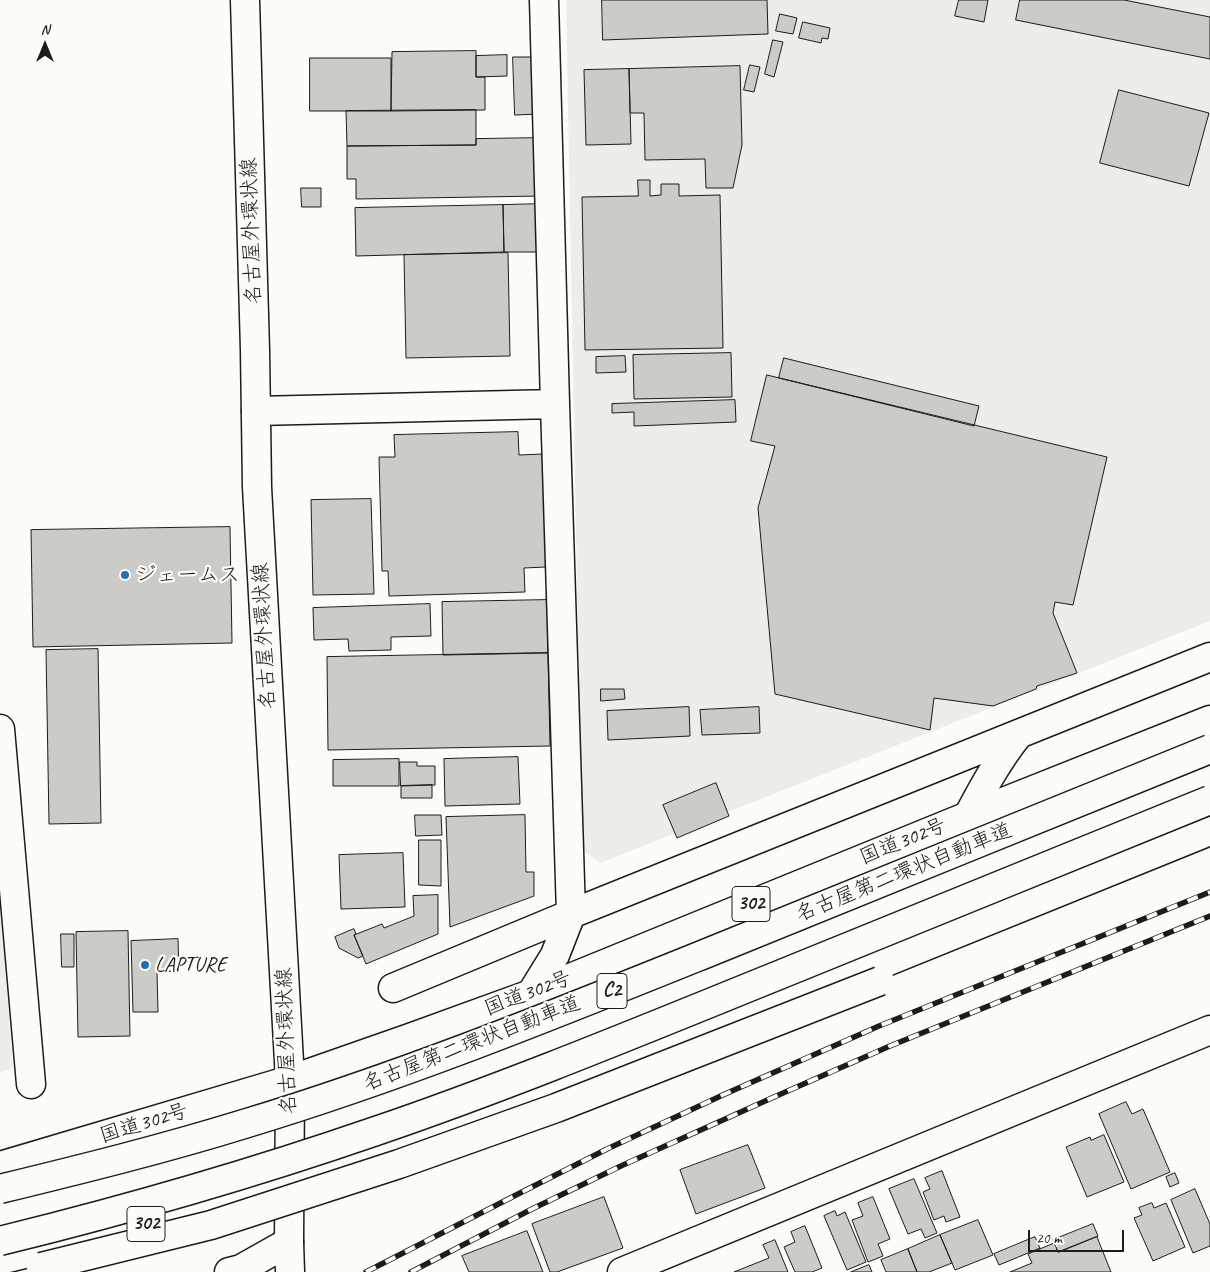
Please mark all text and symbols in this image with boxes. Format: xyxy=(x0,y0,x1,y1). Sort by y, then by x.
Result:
north arrow xyxy=(20,20,70,70)
text: N xyxy=(41,21,49,38)
street label: 名古屋外環状線 xyxy=(237,157,267,305)
place label: ジェームス xyxy=(135,562,240,588)
street label: 名古屋外環状線 xyxy=(249,562,281,710)
marker: ジェームス xyxy=(119,569,131,581)
street label: 国道302号 xyxy=(856,813,950,871)
street label: 名古屋第二環状自動車道 xyxy=(792,818,1016,928)
road number: 302 xyxy=(732,886,770,922)
place label: LAPTURE xyxy=(155,952,226,978)
marker: LAPTURE xyxy=(139,959,151,971)
street label: 国道302号 xyxy=(481,966,575,1022)
street label: 名古屋外環状線 xyxy=(272,967,302,1115)
road number: C2 xyxy=(597,974,627,1008)
street label: 名古屋第二環状自動車道 xyxy=(360,991,584,1097)
street label: 国道302号 xyxy=(97,1099,191,1149)
road number: 302 xyxy=(127,1206,165,1242)
scale bar xyxy=(1030,1220,1126,1252)
text: 20 m xyxy=(1036,1229,1062,1248)

